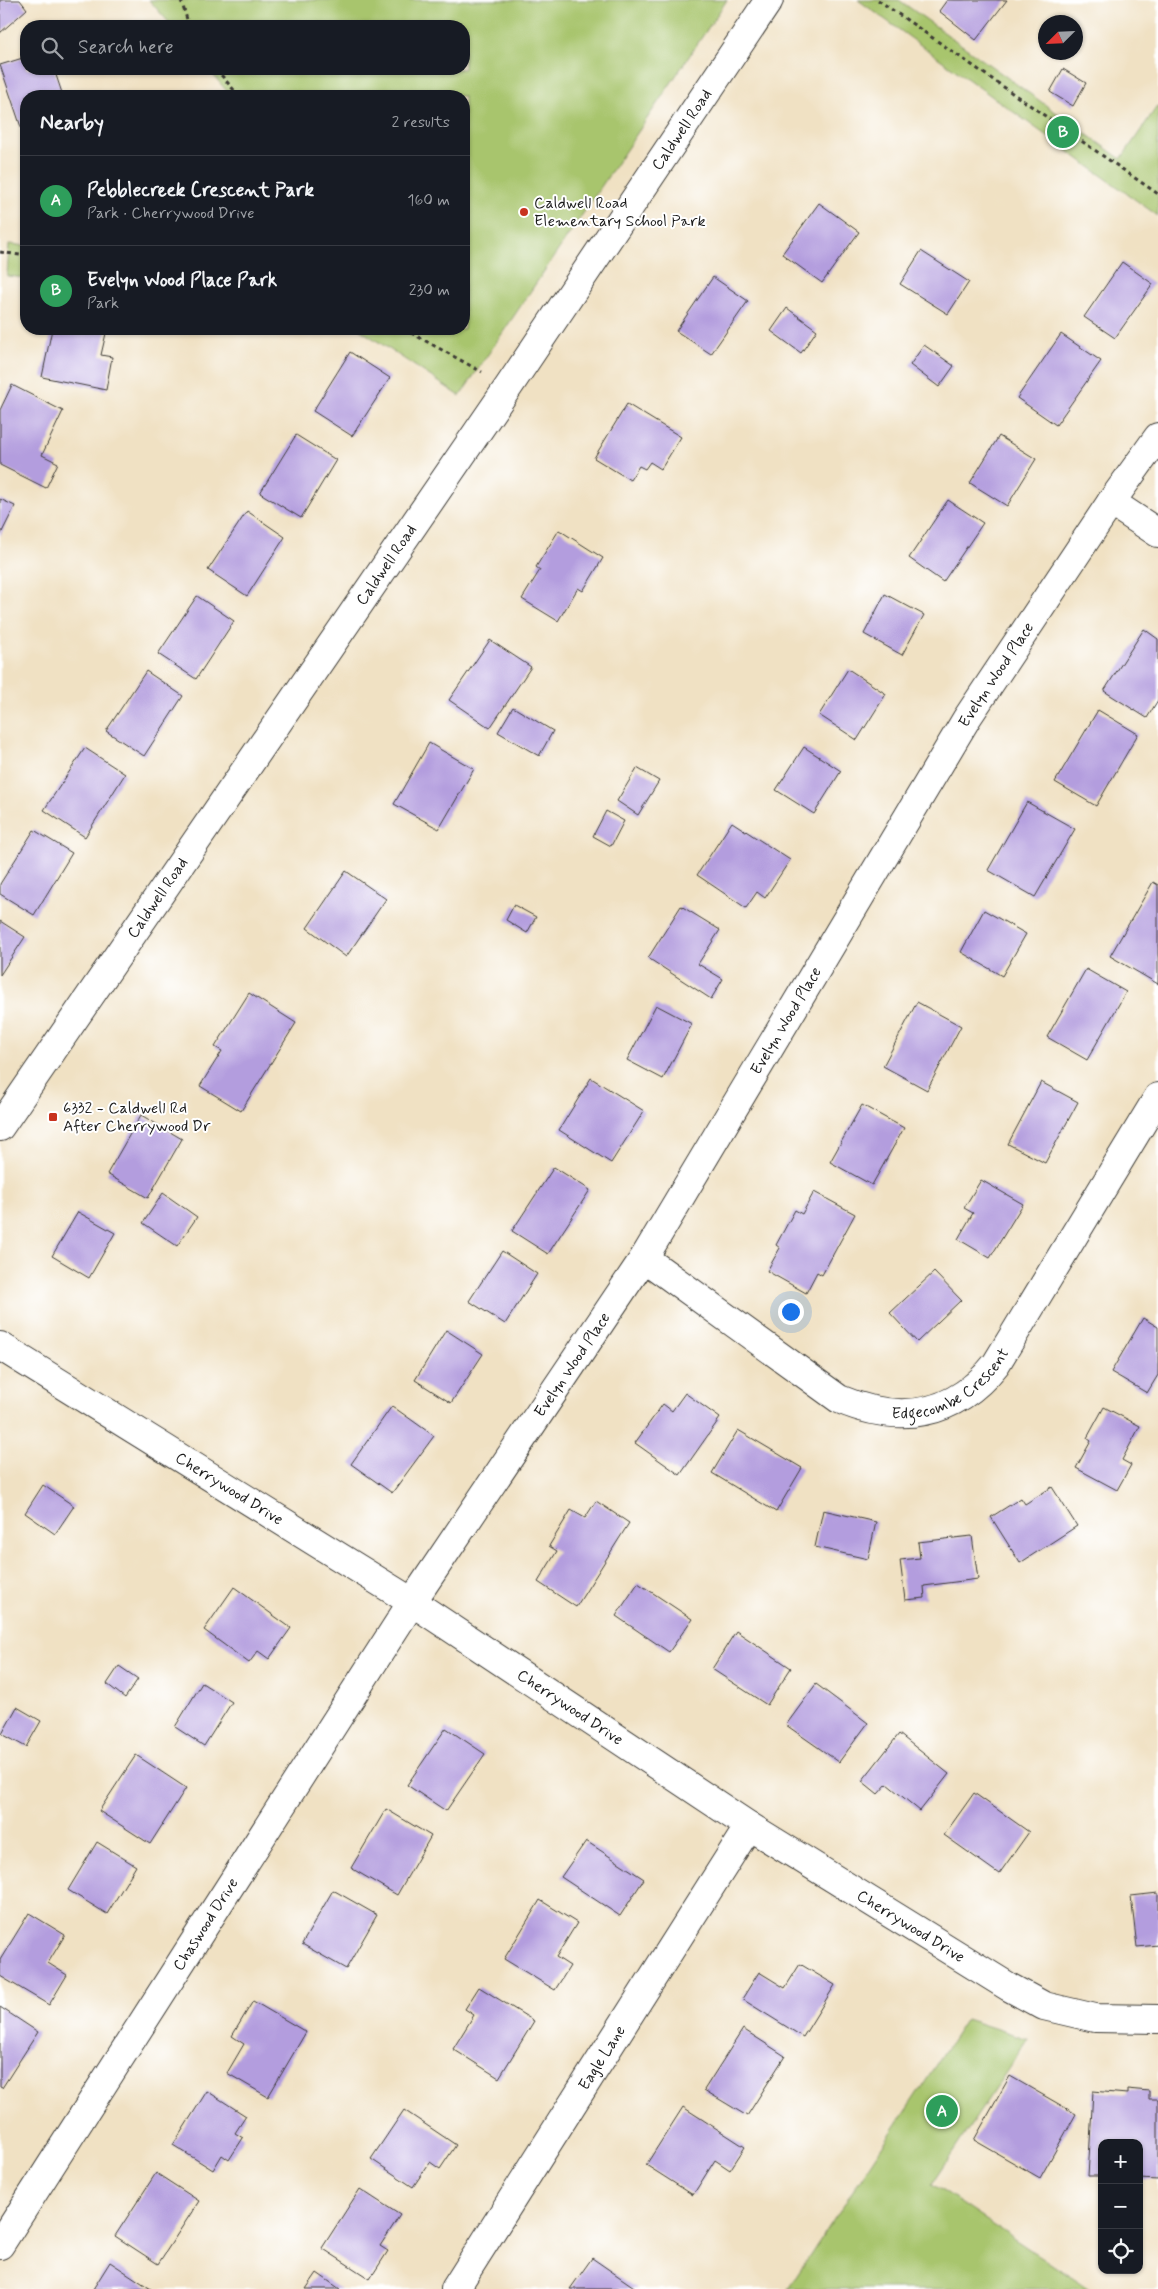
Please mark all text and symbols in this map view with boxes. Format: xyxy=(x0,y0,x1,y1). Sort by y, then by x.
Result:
north arrow xyxy=(1038,15,1083,60)
search box xyxy=(20,20,470,75)
icon: search xyxy=(38,34,66,62)
text: Search here xyxy=(78,35,174,60)
street label: Caldwell Road xyxy=(647,85,717,174)
text: Nearby xyxy=(40,109,104,137)
text: 2 results xyxy=(392,112,450,133)
pin: B xyxy=(1047,113,1079,151)
text: Pebblecreek Crescent Park xyxy=(87,178,314,203)
text: A xyxy=(51,190,61,211)
text: 160 m xyxy=(407,190,450,211)
place label: Caldwell Road Elementary School Park xyxy=(534,193,706,232)
text: Park · Cherrywood Drive xyxy=(87,203,254,224)
marker: Caldwell Road Elementary School Park xyxy=(518,206,530,218)
text: Evelyn Wood Place Park xyxy=(87,268,277,293)
text: B xyxy=(51,280,61,301)
text: 230 m xyxy=(409,280,450,301)
text: Park xyxy=(87,293,119,314)
street label: Caldwell Road xyxy=(351,520,421,609)
street label: Evelyn Wood Place xyxy=(953,618,1039,731)
street label: Caldwell Road xyxy=(122,853,193,942)
street label: Evelyn Wood Place xyxy=(746,963,826,1079)
place label: 6332 - Caldwell Rd After Cherrywood Dr xyxy=(63,1098,211,1137)
marker: 6332 - Caldwell Rd After Cherrywood Dr xyxy=(47,1111,59,1123)
your location xyxy=(778,1299,804,1325)
street label: Evelyn Wood Place xyxy=(529,1308,615,1421)
street label: Edgecombe Crescent xyxy=(891,1344,1014,1425)
street label: Cherrywood Drive xyxy=(171,1447,287,1530)
street label: Cherrywood Drive xyxy=(513,1664,627,1750)
street label: Chaswood Drive xyxy=(168,1874,243,1975)
street label: Cherrywood Drive xyxy=(853,1885,969,1968)
street label: Eagle Lane xyxy=(573,2021,630,2094)
pin: A xyxy=(926,2092,958,2130)
map controls xyxy=(1098,2139,1143,2274)
button: + xyxy=(1098,2139,1143,2184)
button: − xyxy=(1098,2184,1143,2229)
button: locate xyxy=(1098,2229,1143,2274)

